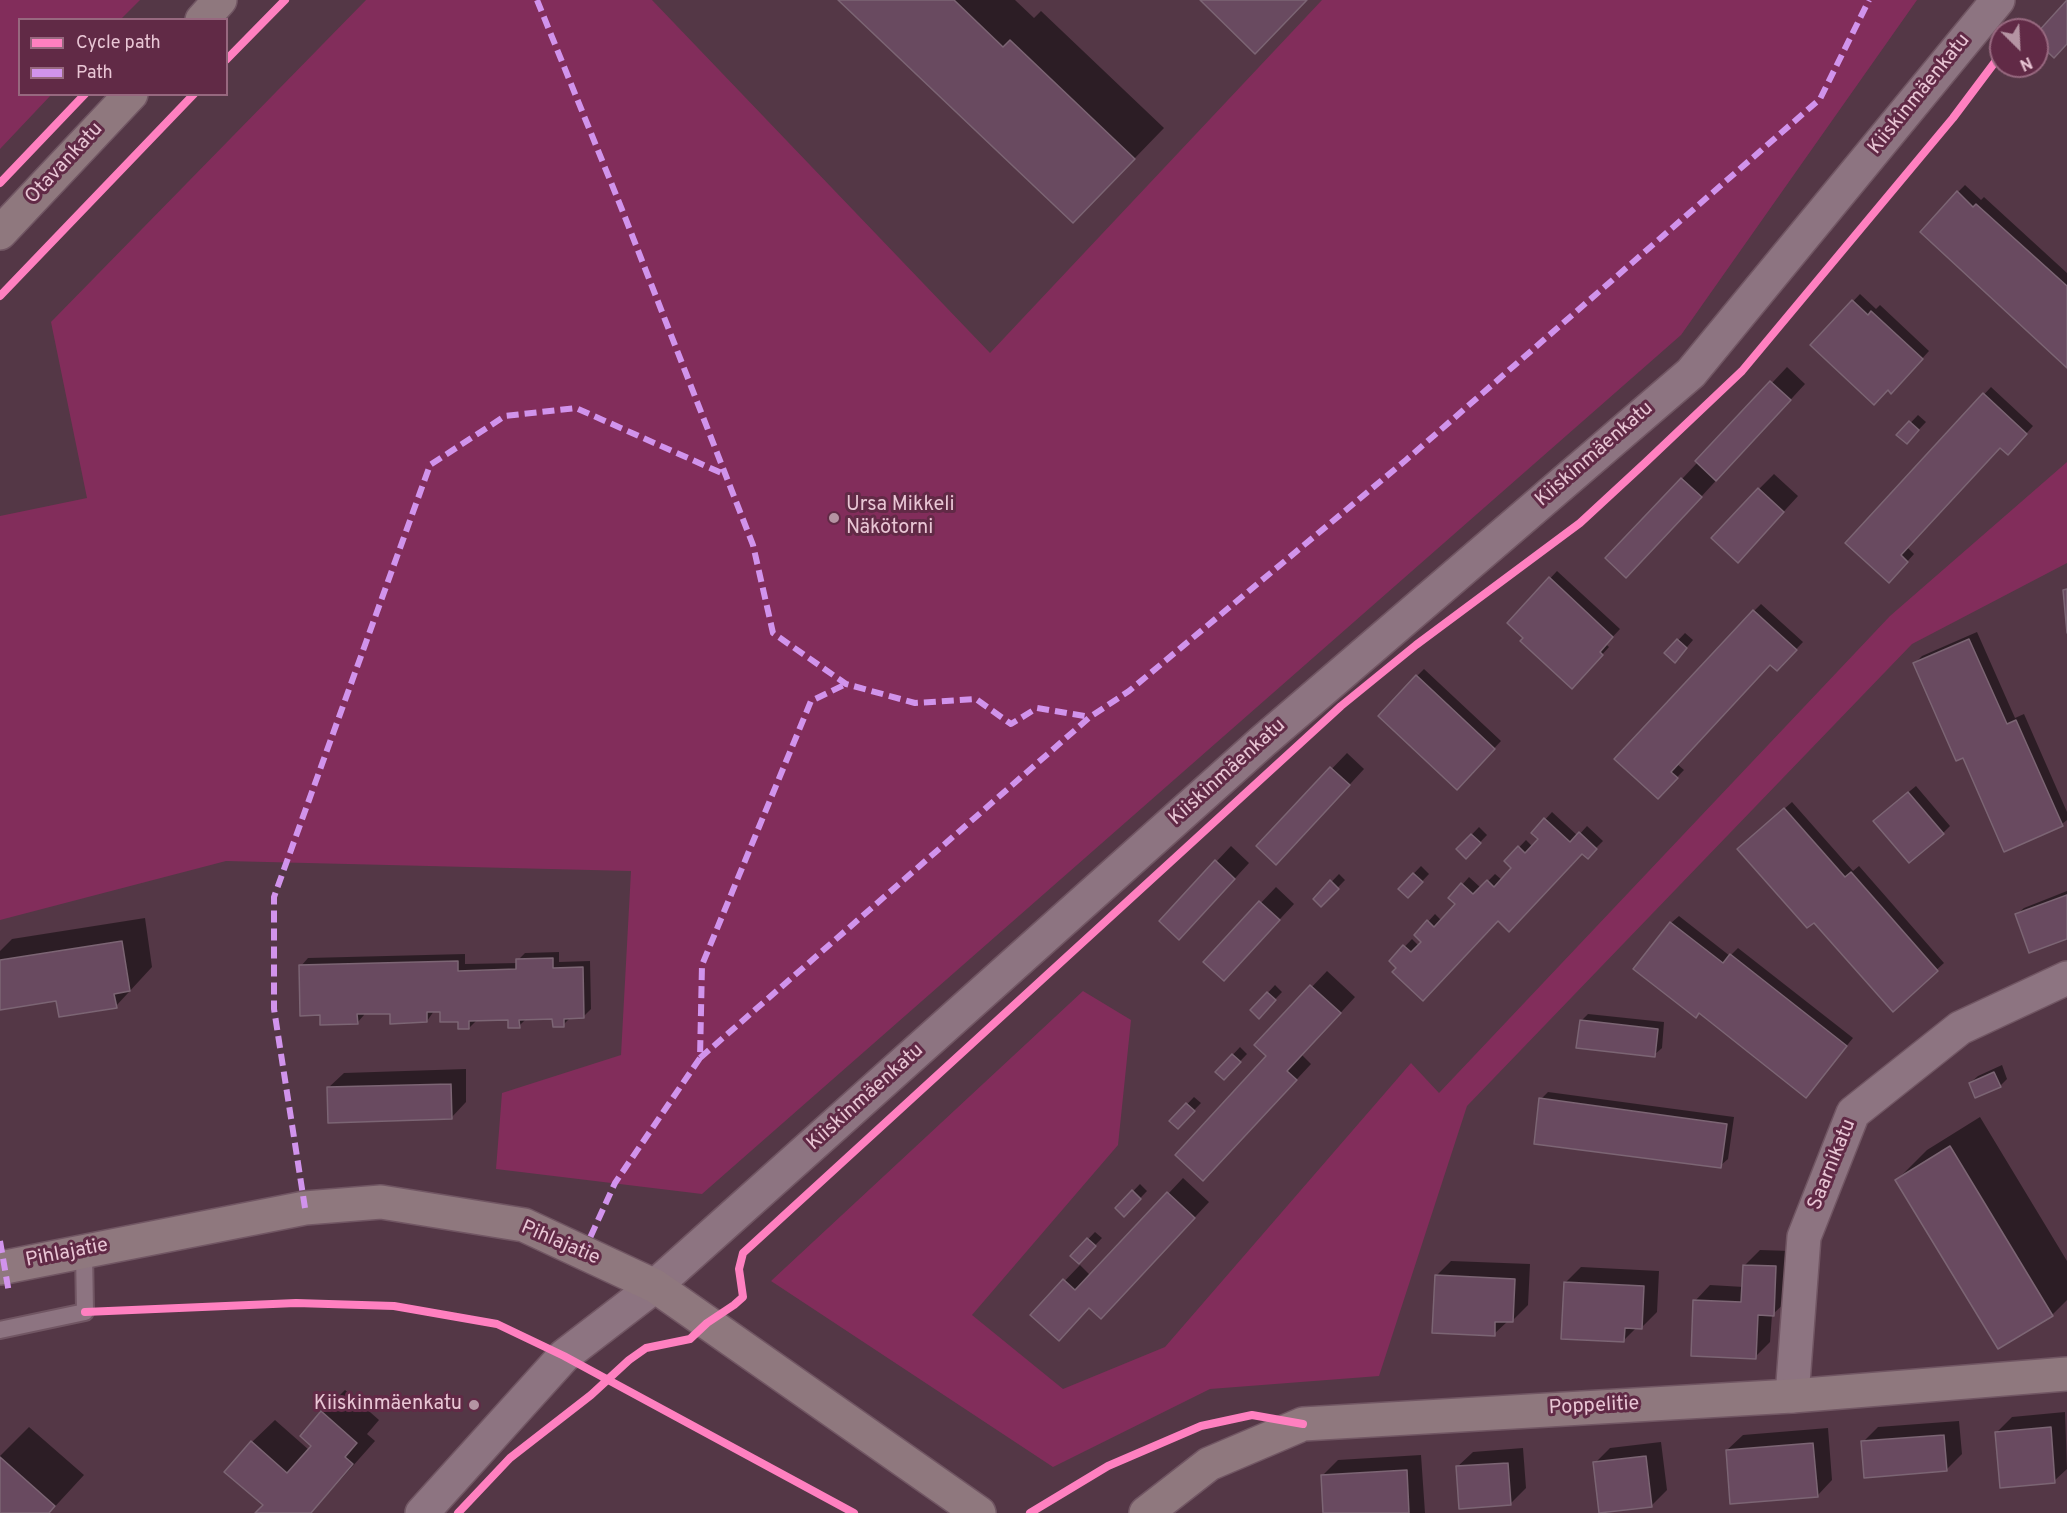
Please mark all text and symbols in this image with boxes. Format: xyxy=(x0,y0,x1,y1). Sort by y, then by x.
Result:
legend xyxy=(18,18,228,96)
north arrow xyxy=(1989,18,2049,78)
street label: Kiiskinmäenkatu xyxy=(1864,30,1976,160)
text: Cycle path xyxy=(76,32,161,55)
text: N xyxy=(2016,51,2035,74)
text: Path xyxy=(76,62,113,85)
street label: Otavankatu xyxy=(21,118,109,210)
street label: Kiiskinmäenkatu xyxy=(1531,397,1659,513)
place label: Ursa Mikkeli Näkötorni xyxy=(846,494,955,541)
marker: Ursa Mikkeli Näkötorni xyxy=(827,511,841,525)
street label: Kiiskinmäenkatu xyxy=(1165,714,1291,832)
street label: Kiiskinmäenkatu xyxy=(803,1039,929,1157)
street label: Saarnikatu xyxy=(1804,1116,1862,1214)
street label: Pihlajatie xyxy=(517,1217,603,1271)
street label: Pihlajatie xyxy=(24,1234,110,1274)
place label: Kiiskinmäenkatu xyxy=(314,1393,462,1417)
street label: Poppelitie xyxy=(1548,1393,1640,1421)
marker: Kiiskinmäenkatu xyxy=(467,1398,481,1412)

